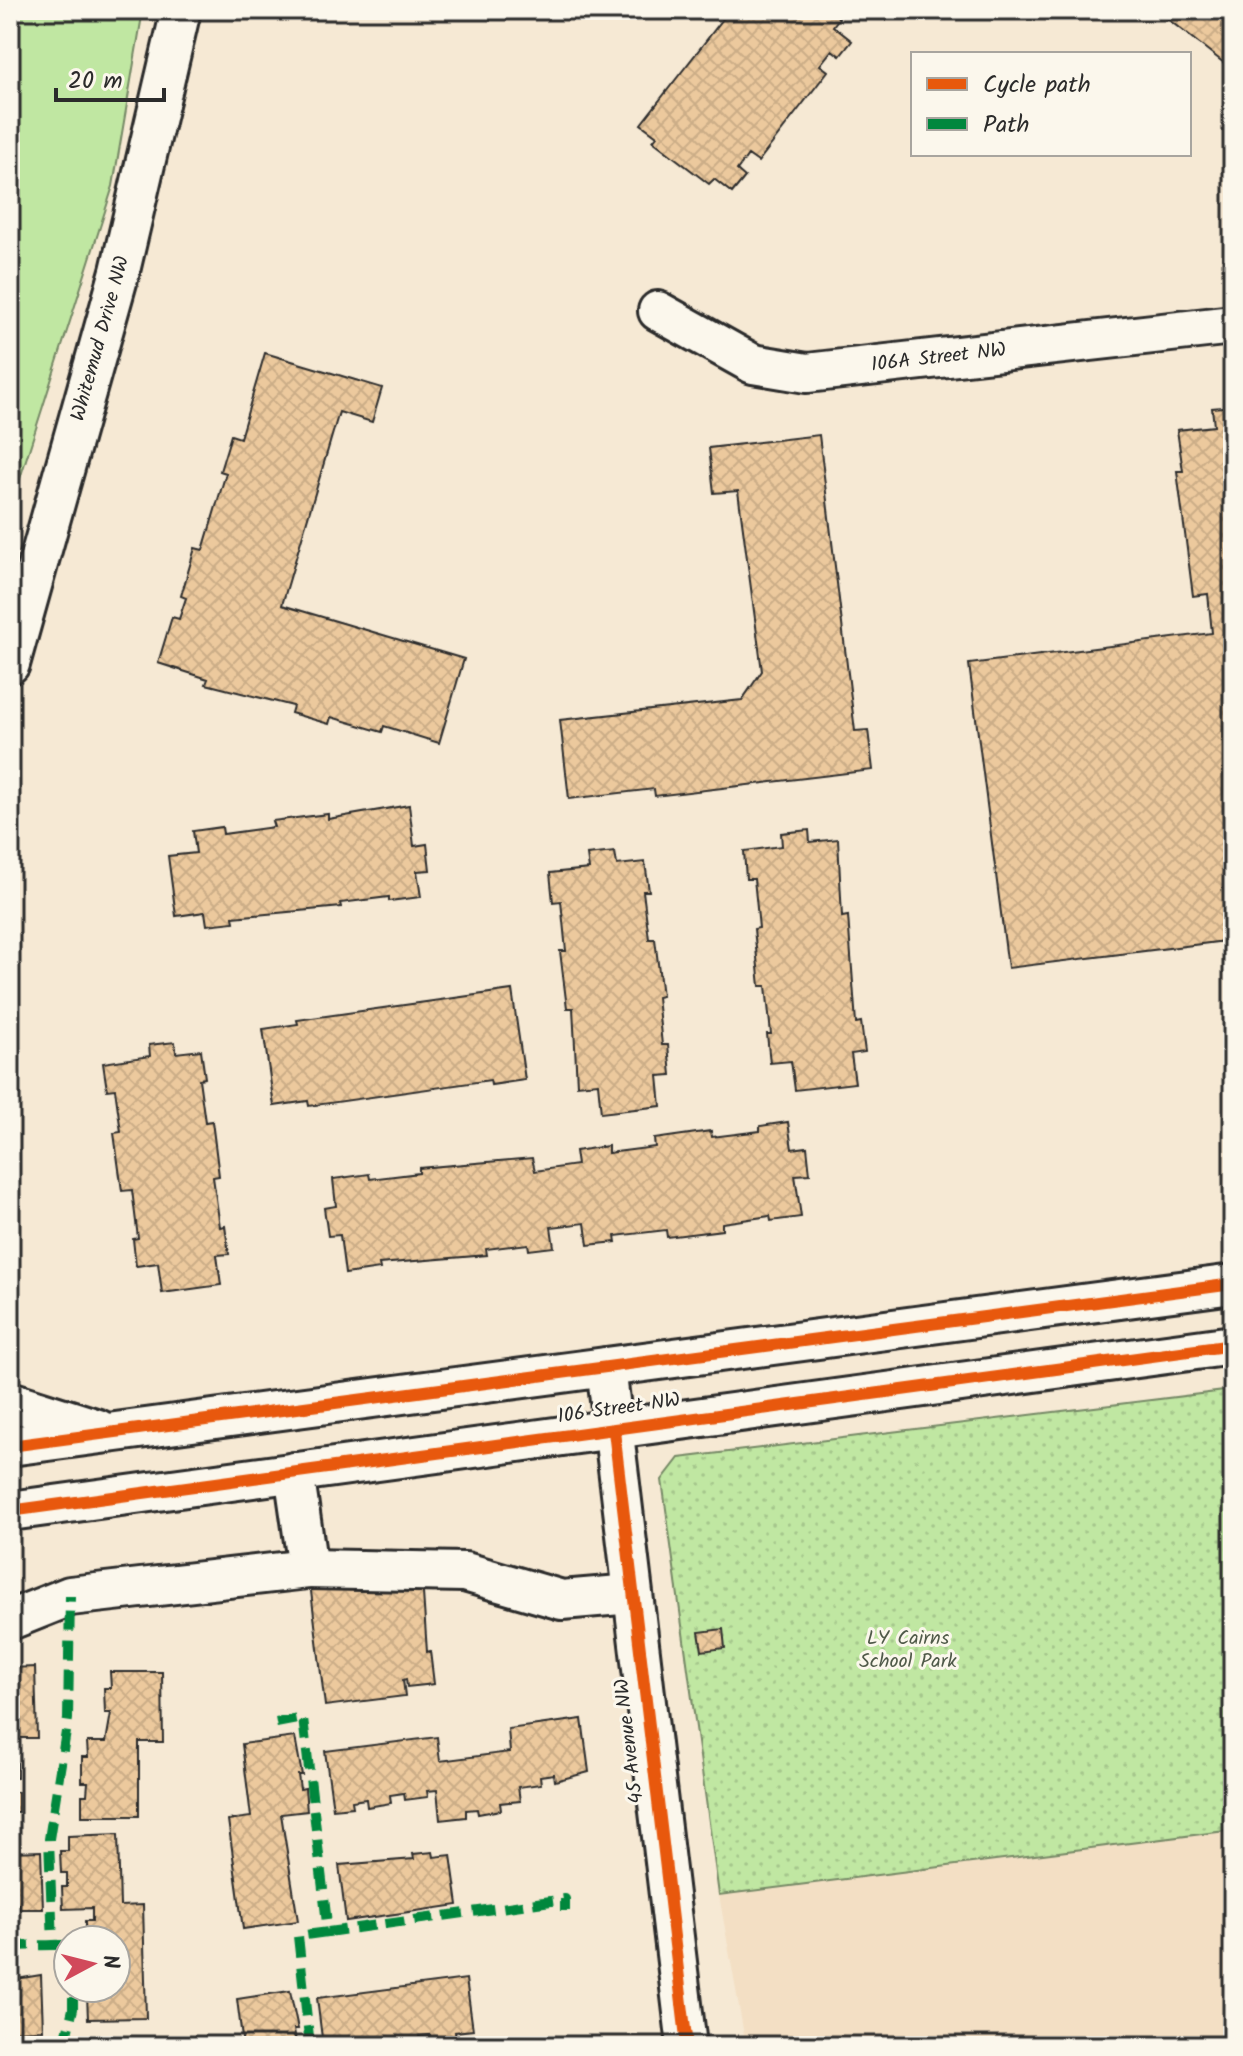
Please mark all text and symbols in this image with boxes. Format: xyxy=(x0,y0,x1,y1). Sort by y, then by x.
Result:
scale bar xyxy=(56,52,164,102)
legend xyxy=(911,52,1191,156)
text: 20 m xyxy=(68,62,123,101)
text: Cycle path xyxy=(983,66,1091,105)
text: Path xyxy=(983,106,1029,145)
street label: Whitemud Drive NW xyxy=(63,253,139,425)
street label: 106A Street NW xyxy=(869,335,1008,382)
street label: 106 Street NW xyxy=(556,1385,682,1433)
park label: LY Cairns School Park xyxy=(859,1623,957,1678)
street label: 45 Avenue NW xyxy=(606,1677,654,1805)
north arrow xyxy=(52,1924,132,2004)
text: N xyxy=(91,1953,128,1971)

